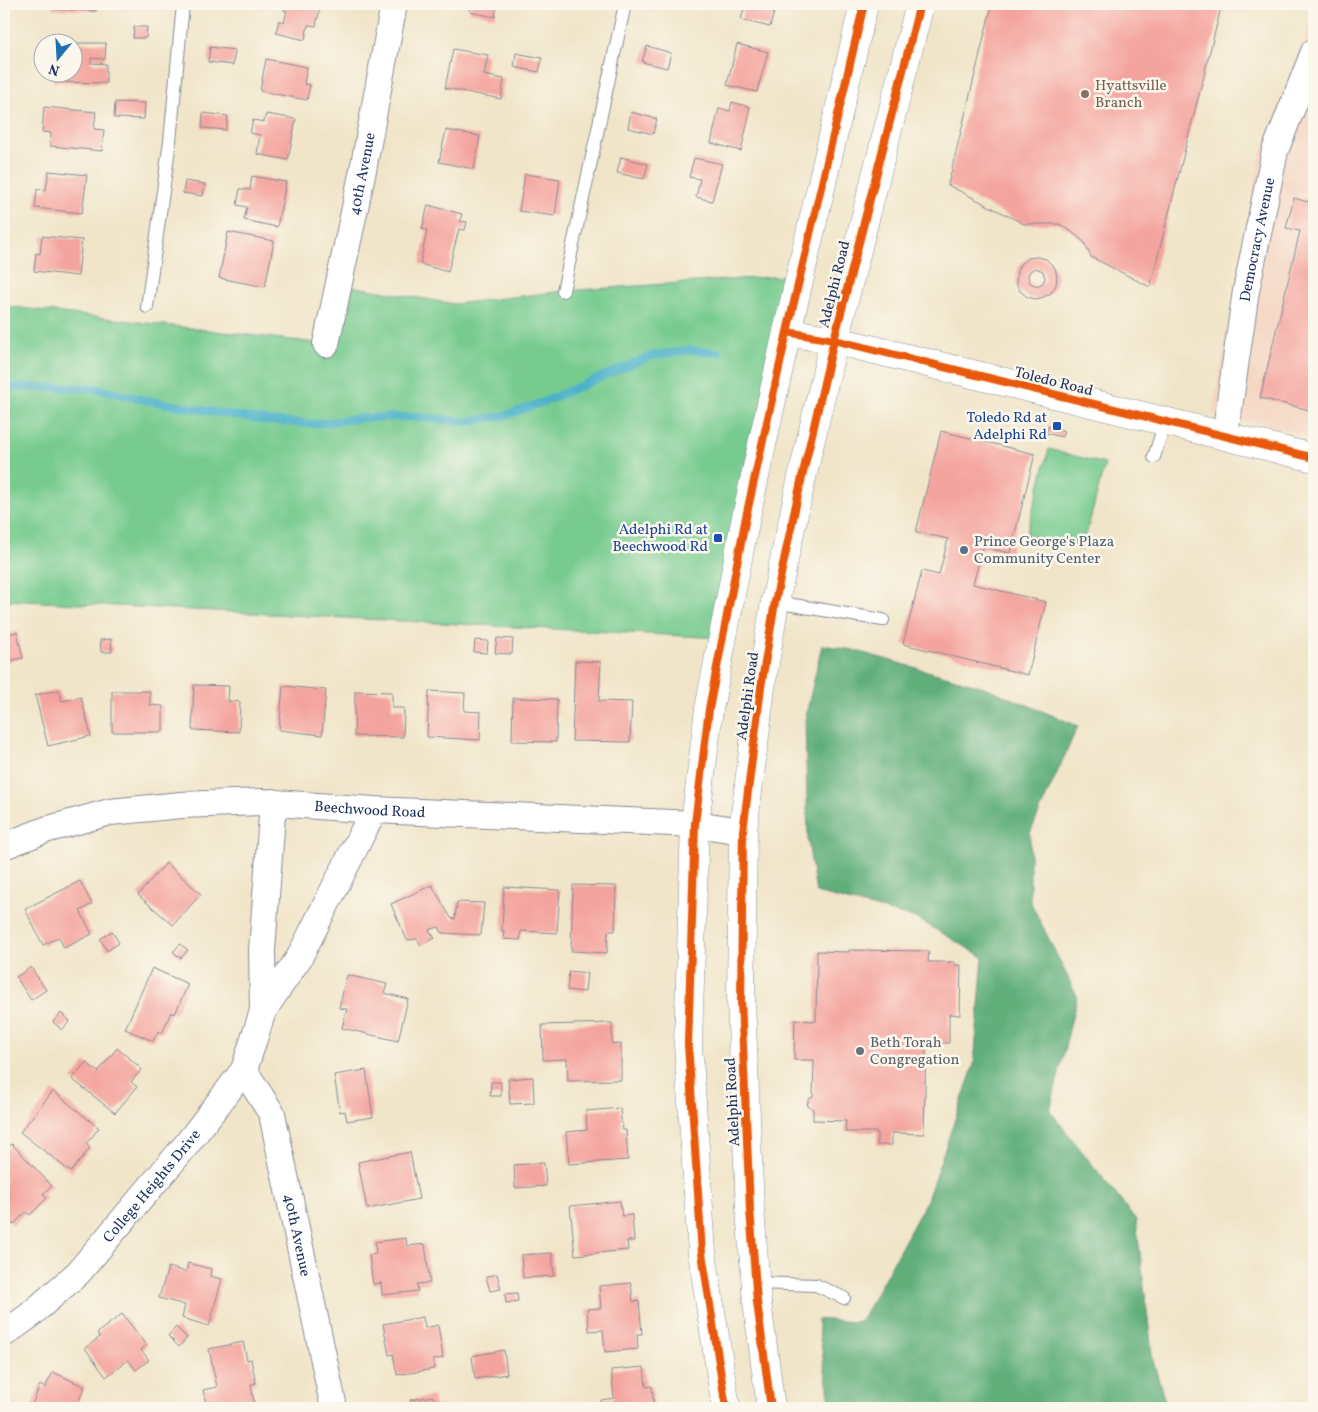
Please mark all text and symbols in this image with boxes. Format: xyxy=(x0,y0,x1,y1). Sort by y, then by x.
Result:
north arrow xyxy=(32,32,82,82)
text: N xyxy=(47,58,62,80)
place label: Hyattsville Branch xyxy=(1095,76,1167,114)
marker: Hyattsville Branch xyxy=(1079,88,1091,100)
street label: 40th Avenue xyxy=(345,131,382,217)
street label: Democracy Avenue xyxy=(1236,176,1281,303)
street label: Adelphi Road xyxy=(814,239,856,330)
street label: Toledo Road xyxy=(1012,363,1095,402)
place label: Toledo Rd at Adelphi Rd xyxy=(966,408,1047,446)
marker: Toledo Rd at Adelphi Rd xyxy=(1051,420,1063,432)
place label: Adelphi Rd at Beechwood Rd xyxy=(612,520,708,558)
marker: Adelphi Rd at Beechwood Rd xyxy=(712,532,724,544)
place label: Prince George's Plaza Community Center xyxy=(974,532,1114,570)
marker: Prince George's Plaza Community Center xyxy=(958,544,970,556)
street label: Adelphi Road xyxy=(732,651,765,742)
street label: Beechwood Road xyxy=(314,797,426,824)
place label: Beth Torah Congregation xyxy=(870,1033,959,1071)
marker: Beth Torah Congregation xyxy=(854,1045,866,1057)
street label: Adelphi Road xyxy=(721,1057,746,1147)
street label: College Heights Drive xyxy=(99,1126,206,1248)
street label: 40th Avenue xyxy=(277,1192,315,1279)

